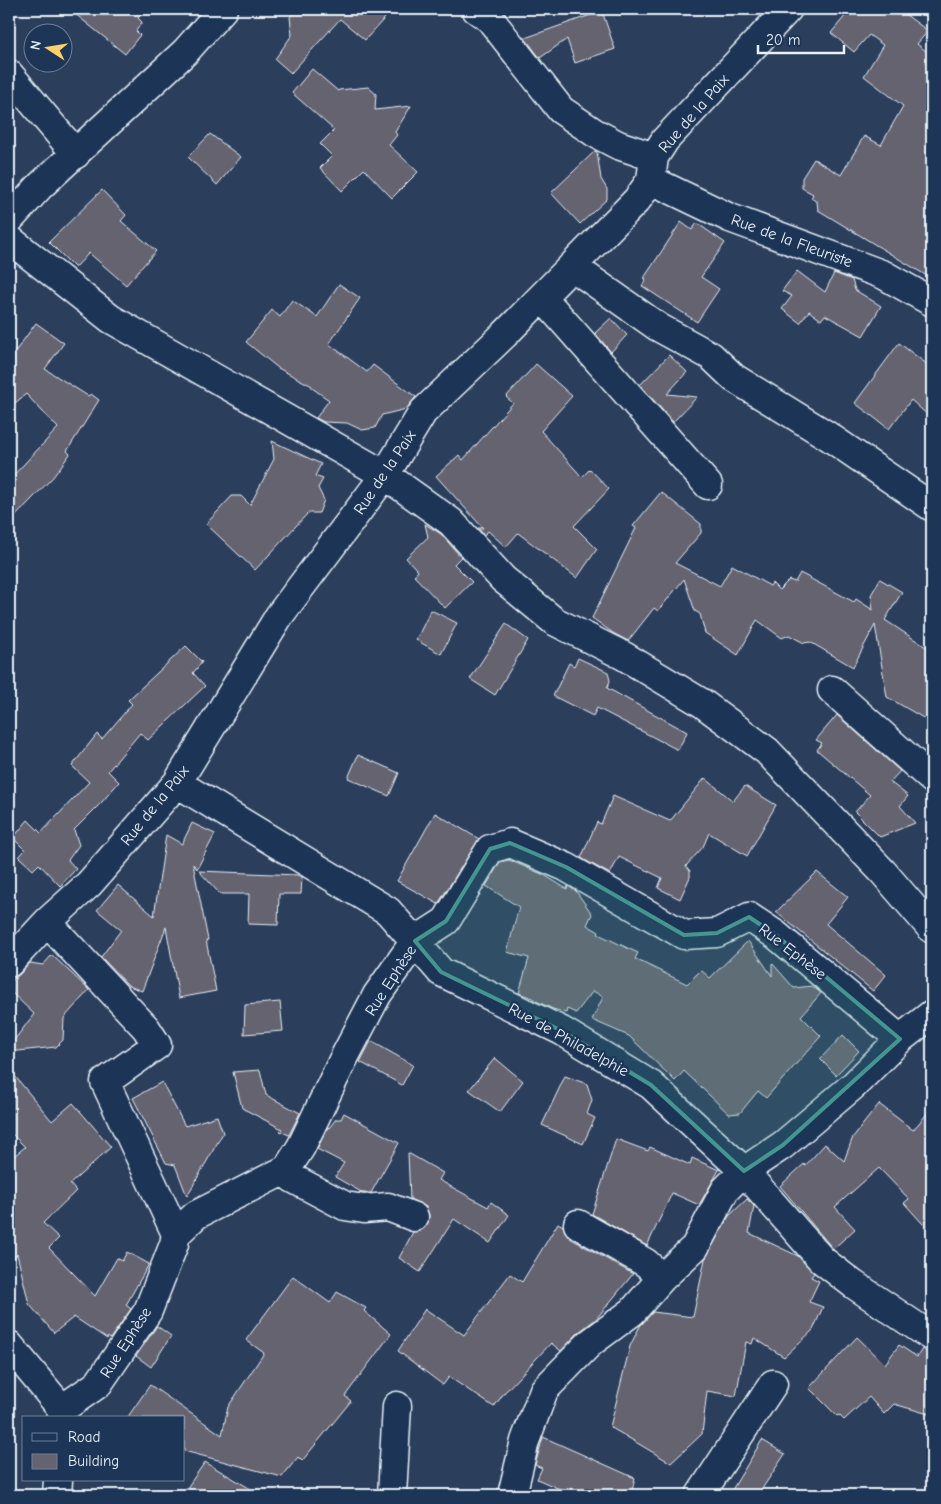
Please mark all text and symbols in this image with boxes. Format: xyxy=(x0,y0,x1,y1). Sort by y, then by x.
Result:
north arrow xyxy=(22,22,72,72)
scale bar xyxy=(758,22,845,54)
text: 20 m xyxy=(766,31,800,49)
text: N xyxy=(27,39,45,52)
street label: Rue de la Paix xyxy=(655,71,733,156)
street label: Rue de la Fleuriste xyxy=(729,211,855,271)
street label: Rue de la Paix xyxy=(350,427,420,518)
street label: Rue de la Paix xyxy=(117,762,193,849)
street label: Rue Ephèse xyxy=(755,920,830,984)
street label: Rue Ephèse xyxy=(361,942,420,1019)
street label: Rue de Philadelphie xyxy=(505,999,632,1080)
street label: Rue Ephèse xyxy=(96,1304,155,1381)
legend xyxy=(22,1416,185,1482)
text: Road xyxy=(68,1428,100,1446)
text: Building xyxy=(68,1452,119,1470)

